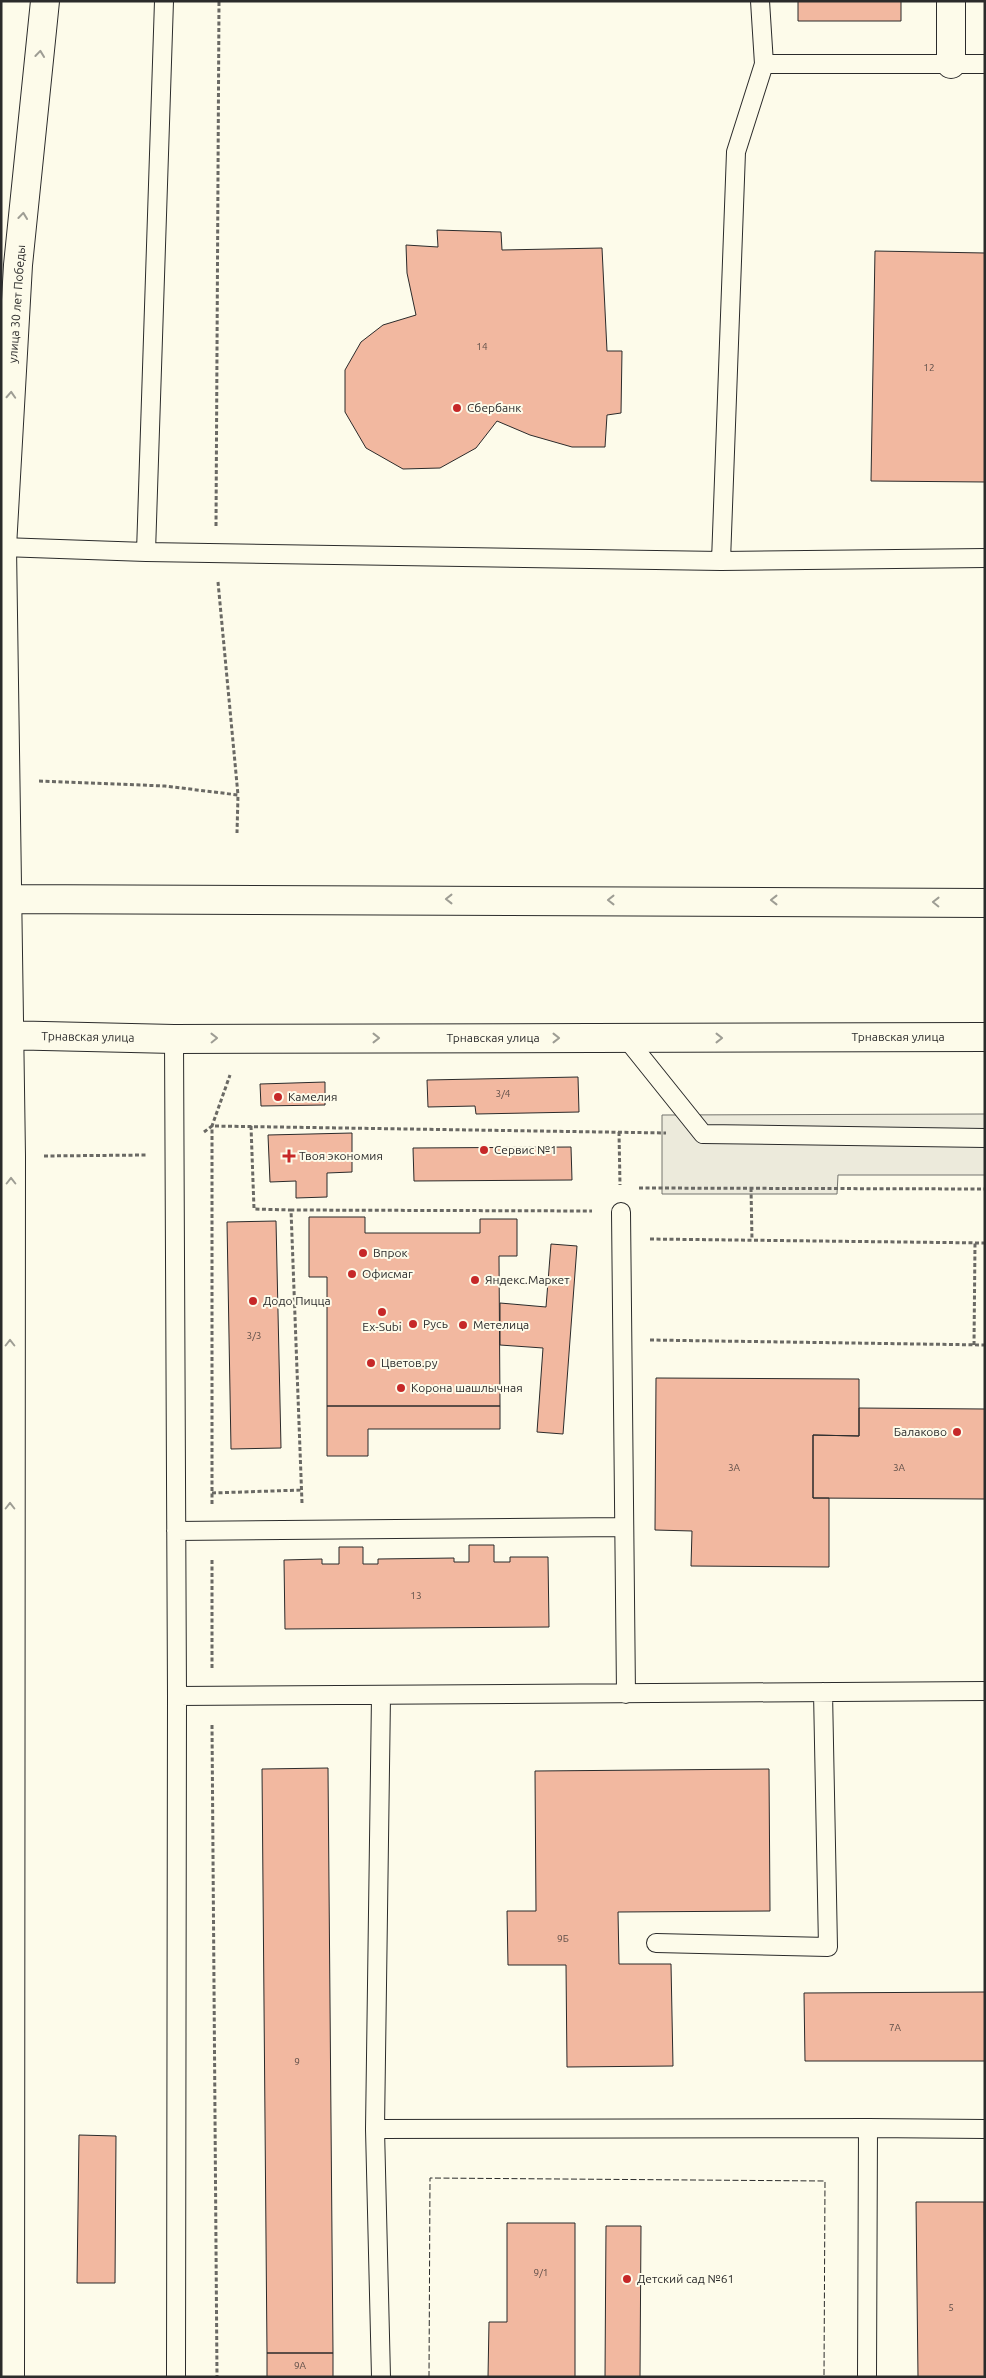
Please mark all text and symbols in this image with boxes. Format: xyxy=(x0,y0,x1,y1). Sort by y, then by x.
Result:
one-way arrow xyxy=(34,50,45,58)
one-way arrow xyxy=(17,211,28,219)
street label: улица 30 лет Победы xyxy=(6,244,27,364)
house number: 14 xyxy=(476,341,488,352)
house number: 12 xyxy=(923,362,935,373)
one-way arrow xyxy=(5,391,16,399)
place label: Сбербанк xyxy=(467,401,521,414)
marker: Сбербанк xyxy=(451,402,463,414)
one-way arrow xyxy=(444,894,452,904)
one-way arrow xyxy=(607,895,614,905)
one-way arrow xyxy=(769,895,777,906)
one-way arrow xyxy=(932,897,940,907)
street label: Трнавская улица xyxy=(41,1029,135,1044)
street label: Трнавская улица xyxy=(851,1030,945,1043)
street label: Трнавская улица xyxy=(446,1031,540,1044)
one-way arrow xyxy=(210,1033,218,1043)
one-way arrow xyxy=(372,1033,380,1043)
one-way arrow xyxy=(552,1033,560,1043)
one-way arrow xyxy=(715,1033,723,1043)
house number: 3/4 xyxy=(496,1088,511,1099)
place label: Камелия xyxy=(288,1090,337,1103)
marker: Камелия xyxy=(272,1091,284,1103)
place label: Сервис №1 xyxy=(494,1143,557,1156)
marker: Сервис №1 xyxy=(478,1144,490,1156)
place label: Твоя экономия xyxy=(299,1149,383,1162)
marker: Твоя экономия xyxy=(283,1150,295,1162)
one-way arrow xyxy=(6,1176,16,1184)
place label: Впрок xyxy=(373,1246,408,1259)
marker: Впрок xyxy=(357,1247,369,1259)
place label: Офисмаг xyxy=(362,1267,413,1280)
marker: Офисмаг xyxy=(346,1268,358,1280)
place label: Яндекс.Маркет xyxy=(485,1273,570,1286)
marker: Яндекс.Маркет xyxy=(469,1274,481,1286)
place label: Додо Пицца xyxy=(263,1294,331,1307)
marker: Додо Пицца xyxy=(247,1295,259,1307)
marker: Ex-Subi xyxy=(376,1306,388,1318)
place label: Русь xyxy=(423,1317,448,1330)
marker: Русь xyxy=(407,1318,419,1330)
place label: Метелица xyxy=(473,1318,529,1331)
marker: Метелица xyxy=(457,1319,469,1331)
place label: Ex-Subi xyxy=(362,1320,402,1333)
house number: 3/3 xyxy=(247,1330,261,1341)
one-way arrow xyxy=(5,1339,15,1346)
place label: Цветов.ру xyxy=(381,1356,438,1369)
marker: Цветов.ру xyxy=(365,1357,377,1369)
place label: Корона шашлычная xyxy=(411,1381,523,1394)
marker: Корона шашлычная xyxy=(395,1382,407,1394)
place label: Балаково xyxy=(894,1425,947,1438)
marker: Балаково xyxy=(951,1426,963,1438)
house number: 3А xyxy=(728,1462,741,1473)
house number: 3А xyxy=(893,1462,906,1473)
one-way arrow xyxy=(5,1501,15,1509)
house number: 13 xyxy=(410,1590,422,1601)
house number: 9Б xyxy=(557,1933,569,1944)
house number: 7А xyxy=(889,2022,902,2033)
house number: 9 xyxy=(294,2056,300,2067)
house number: 9/1 xyxy=(534,2267,548,2278)
place label: Детский сад №61 xyxy=(637,2272,734,2285)
marker: Детский сад №61 xyxy=(621,2273,633,2285)
house number: 5 xyxy=(948,2302,954,2313)
house number: 9А xyxy=(294,2360,307,2371)

